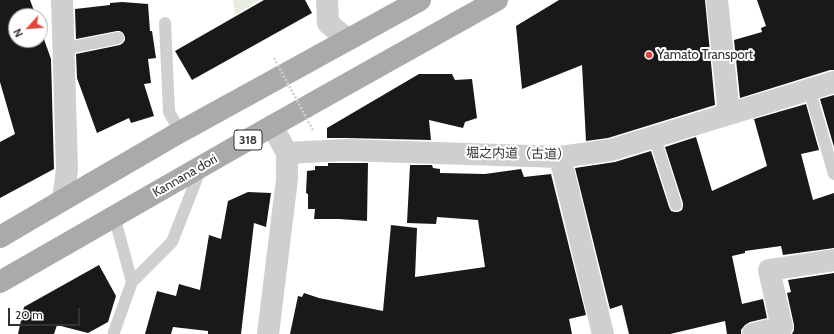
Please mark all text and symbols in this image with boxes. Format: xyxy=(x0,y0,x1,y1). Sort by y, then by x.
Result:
north arrow xyxy=(8,8,48,48)
text: N xyxy=(10,26,26,39)
place label: Yamato Transport xyxy=(657,47,753,63)
marker: Yamato Transport xyxy=(644,50,654,60)
road number: 318 xyxy=(234,130,262,150)
street label: 堀之内道（古道） xyxy=(466,145,570,163)
street label: Kannana dori xyxy=(150,151,220,201)
scale bar xyxy=(10,300,82,326)
text: 20 m xyxy=(15,307,43,322)

